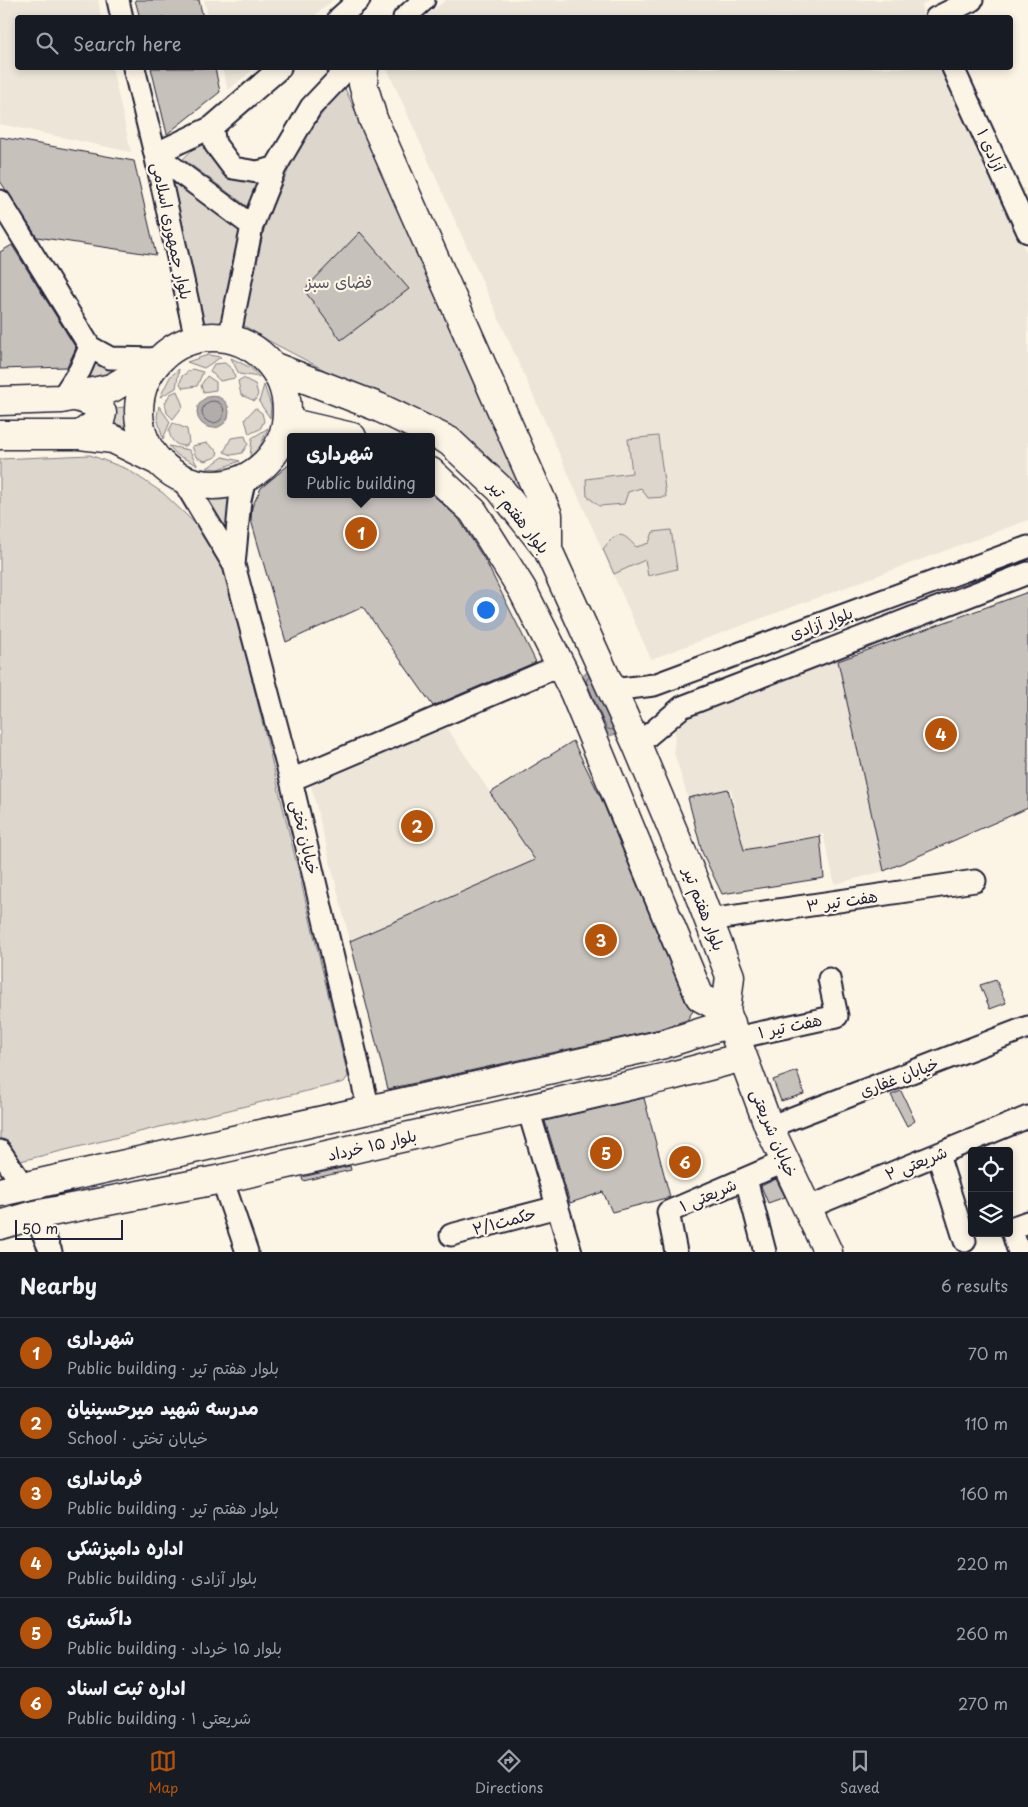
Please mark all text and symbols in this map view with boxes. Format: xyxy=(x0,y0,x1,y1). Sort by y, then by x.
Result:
search box xyxy=(15,15,1013,70)
icon: search xyxy=(33,29,61,57)
text: Search here xyxy=(73,29,182,57)
street label: آزادی ۱ xyxy=(972,124,1012,176)
street label: بلوار جمهوری اسلامی xyxy=(147,160,199,302)
park label: فضای سبز xyxy=(304,269,372,293)
popup xyxy=(287,433,435,498)
text: شهرداری xyxy=(306,438,373,466)
text: Public building xyxy=(306,470,416,494)
street label: بلوار هفتم تیر xyxy=(480,473,556,560)
pin: 1 xyxy=(345,514,377,552)
your location xyxy=(473,597,499,623)
street label: بلوار آزادی xyxy=(786,599,856,645)
pin: 4 xyxy=(925,715,957,753)
street label: خیابان تختی xyxy=(286,797,326,876)
pin: 2 xyxy=(401,807,433,845)
street label: بلوار هفتم تیر xyxy=(675,861,732,955)
street label: هفت تیر ۳ xyxy=(805,883,879,917)
pin: 3 xyxy=(585,921,617,959)
street label: هفت تیر ۱ xyxy=(756,1007,824,1043)
street label: خیابان غفاری xyxy=(856,1050,942,1102)
street label: خیابان شریعتی xyxy=(746,1085,804,1181)
street label: بلوار ۱۵ خرداد xyxy=(325,1122,419,1166)
pin: 5 xyxy=(590,1134,622,1172)
street label: شریعتی ۲ xyxy=(881,1139,950,1185)
pin: 6 xyxy=(669,1143,701,1181)
map controls xyxy=(968,1147,1013,1237)
button: locate xyxy=(968,1147,1013,1192)
street label: شریعتی ۱ xyxy=(675,1171,740,1217)
button: layers xyxy=(968,1192,1013,1237)
street label: حکمت۲/۱ xyxy=(469,1200,538,1240)
scale bar xyxy=(15,1217,122,1240)
text: 50 m xyxy=(22,1218,58,1239)
text: Nearby xyxy=(20,1269,97,1301)
text: 6 results xyxy=(941,1273,1008,1297)
text: شهرداری xyxy=(67,1323,134,1351)
text: 1 xyxy=(32,1341,40,1365)
text: 70 m xyxy=(968,1341,1008,1365)
text: Public building · بلوار هفتم تیر xyxy=(67,1355,279,1379)
text: مدرسه شهید میرحسینیان xyxy=(67,1393,259,1421)
text: 2 xyxy=(30,1411,42,1435)
text: 110 m xyxy=(965,1411,1008,1435)
text: School · خیابان تختی xyxy=(67,1425,208,1449)
text: فرمانداری xyxy=(67,1463,142,1491)
text: 3 xyxy=(31,1481,41,1505)
text: 160 m xyxy=(960,1481,1008,1505)
text: Public building · بلوار هفتم تیر xyxy=(67,1495,279,1519)
text: اداره دامپزشکی xyxy=(67,1533,183,1561)
text: 4 xyxy=(31,1551,41,1575)
text: 220 m xyxy=(957,1551,1008,1575)
text: Public building · بلوار آزادی xyxy=(67,1565,257,1589)
text: داگستری xyxy=(67,1603,132,1631)
text: 5 xyxy=(31,1621,41,1645)
text: 260 m xyxy=(956,1621,1008,1645)
text: Public building · بلوار ۱۵ خرداد xyxy=(67,1635,282,1659)
text: اداره ثبت اسناد xyxy=(67,1673,185,1701)
text: 6 xyxy=(30,1691,42,1715)
text: 270 m xyxy=(958,1691,1008,1715)
text: Public building · شریعتی ۱ xyxy=(67,1705,251,1729)
tab: Map xyxy=(148,1747,178,1798)
tab: Directions xyxy=(475,1747,543,1798)
tab: Saved xyxy=(840,1747,880,1798)

